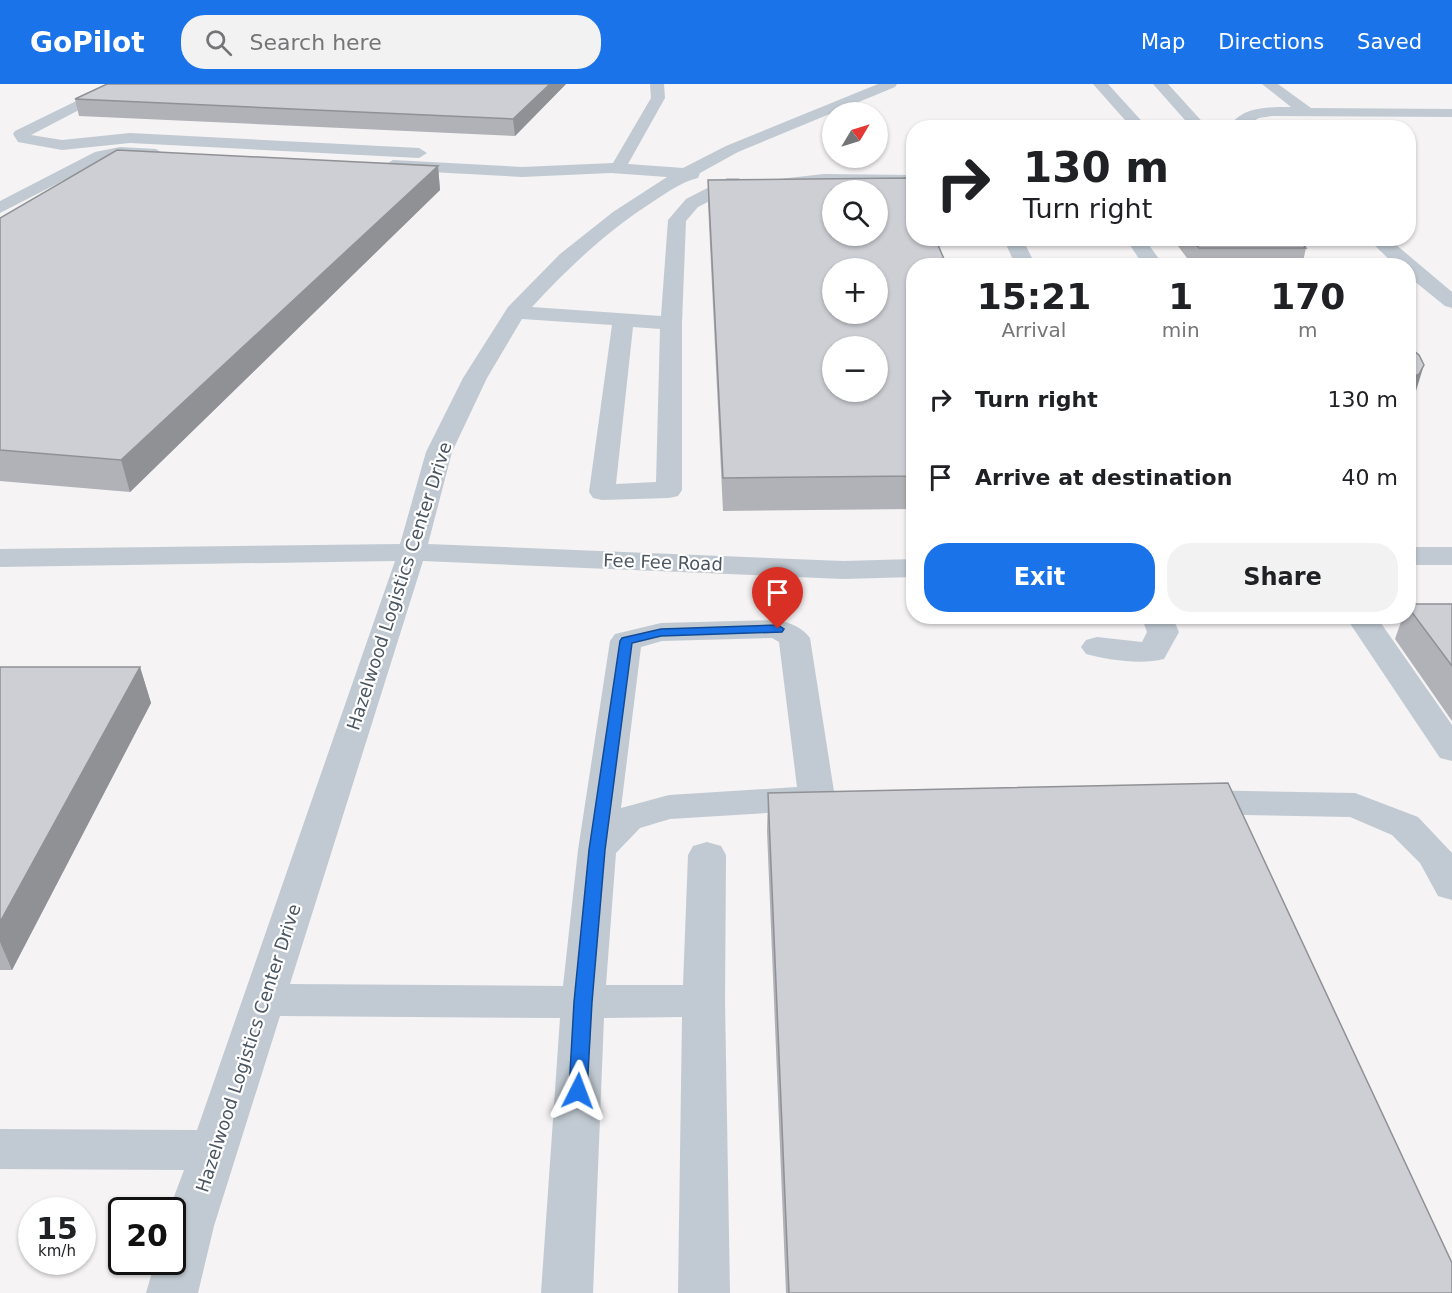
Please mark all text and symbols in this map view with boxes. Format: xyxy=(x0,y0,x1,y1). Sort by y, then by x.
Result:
search box xyxy=(181,15,601,69)
text: GoPilot xyxy=(30,26,145,59)
icon: search xyxy=(202,26,235,59)
text: Search here xyxy=(250,30,382,55)
text: Map xyxy=(1141,30,1185,54)
text: Directions xyxy=(1218,30,1324,54)
text: Saved xyxy=(1357,30,1422,54)
north arrow xyxy=(822,102,888,168)
map controls xyxy=(822,102,888,402)
text: 130 m xyxy=(1023,143,1169,192)
icon: right xyxy=(924,144,1002,222)
button: search xyxy=(822,180,888,246)
text: Turn right xyxy=(1023,193,1152,224)
button: + xyxy=(822,258,888,324)
text: 15:21 xyxy=(977,276,1091,317)
text: 1 xyxy=(1168,276,1193,317)
text: 170 xyxy=(1270,276,1345,317)
text: Arrival xyxy=(1001,318,1066,342)
text: min xyxy=(1162,318,1200,342)
text: m xyxy=(1298,318,1318,342)
button: − xyxy=(822,336,888,402)
icon: right xyxy=(924,383,957,416)
text: Turn right xyxy=(975,387,1098,412)
text: 130 m xyxy=(1328,387,1398,412)
street label: Hazelwood Logistics Center Drive xyxy=(342,439,456,733)
icon: arrive xyxy=(924,461,957,494)
text: Arrive at destination xyxy=(975,465,1232,490)
text: 40 m xyxy=(1342,465,1398,490)
button: Exit xyxy=(924,543,1155,612)
button: Share xyxy=(1167,543,1398,612)
street label: Fee Fee Road xyxy=(603,549,723,575)
pin xyxy=(752,567,803,629)
icon: arrive xyxy=(761,576,794,609)
street label: Hazelwood Logistics Center Drive xyxy=(191,901,305,1195)
position arrow xyxy=(546,1059,610,1123)
speed limit sign: 20 xyxy=(108,1197,186,1275)
text: 15 xyxy=(36,1211,78,1246)
text: km/h xyxy=(38,1242,76,1260)

